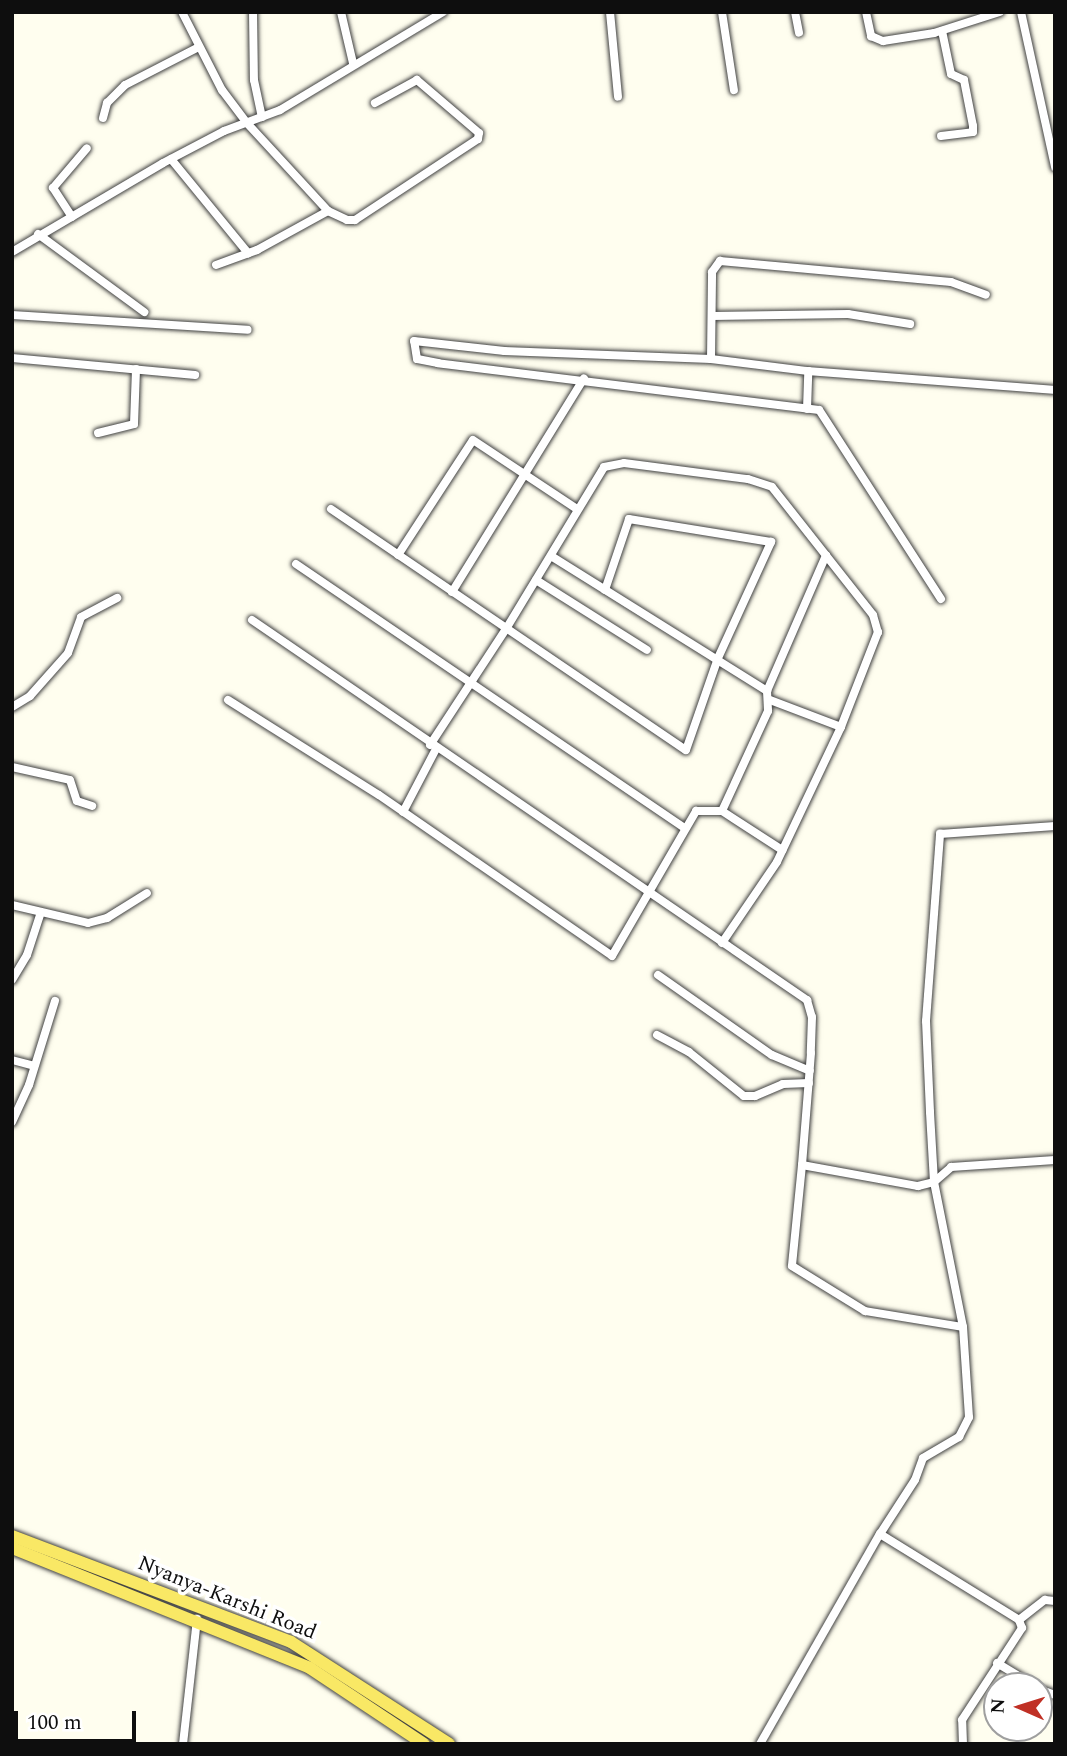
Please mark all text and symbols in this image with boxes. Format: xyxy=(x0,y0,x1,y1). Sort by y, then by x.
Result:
street label: Nyanya-Karshi Road xyxy=(134,1551,320,1645)
north arrow xyxy=(983,1672,1053,1742)
scale bar xyxy=(18,1696,140,1740)
text: N xyxy=(984,1697,1013,1714)
text: 100 m xyxy=(27,1707,82,1739)

